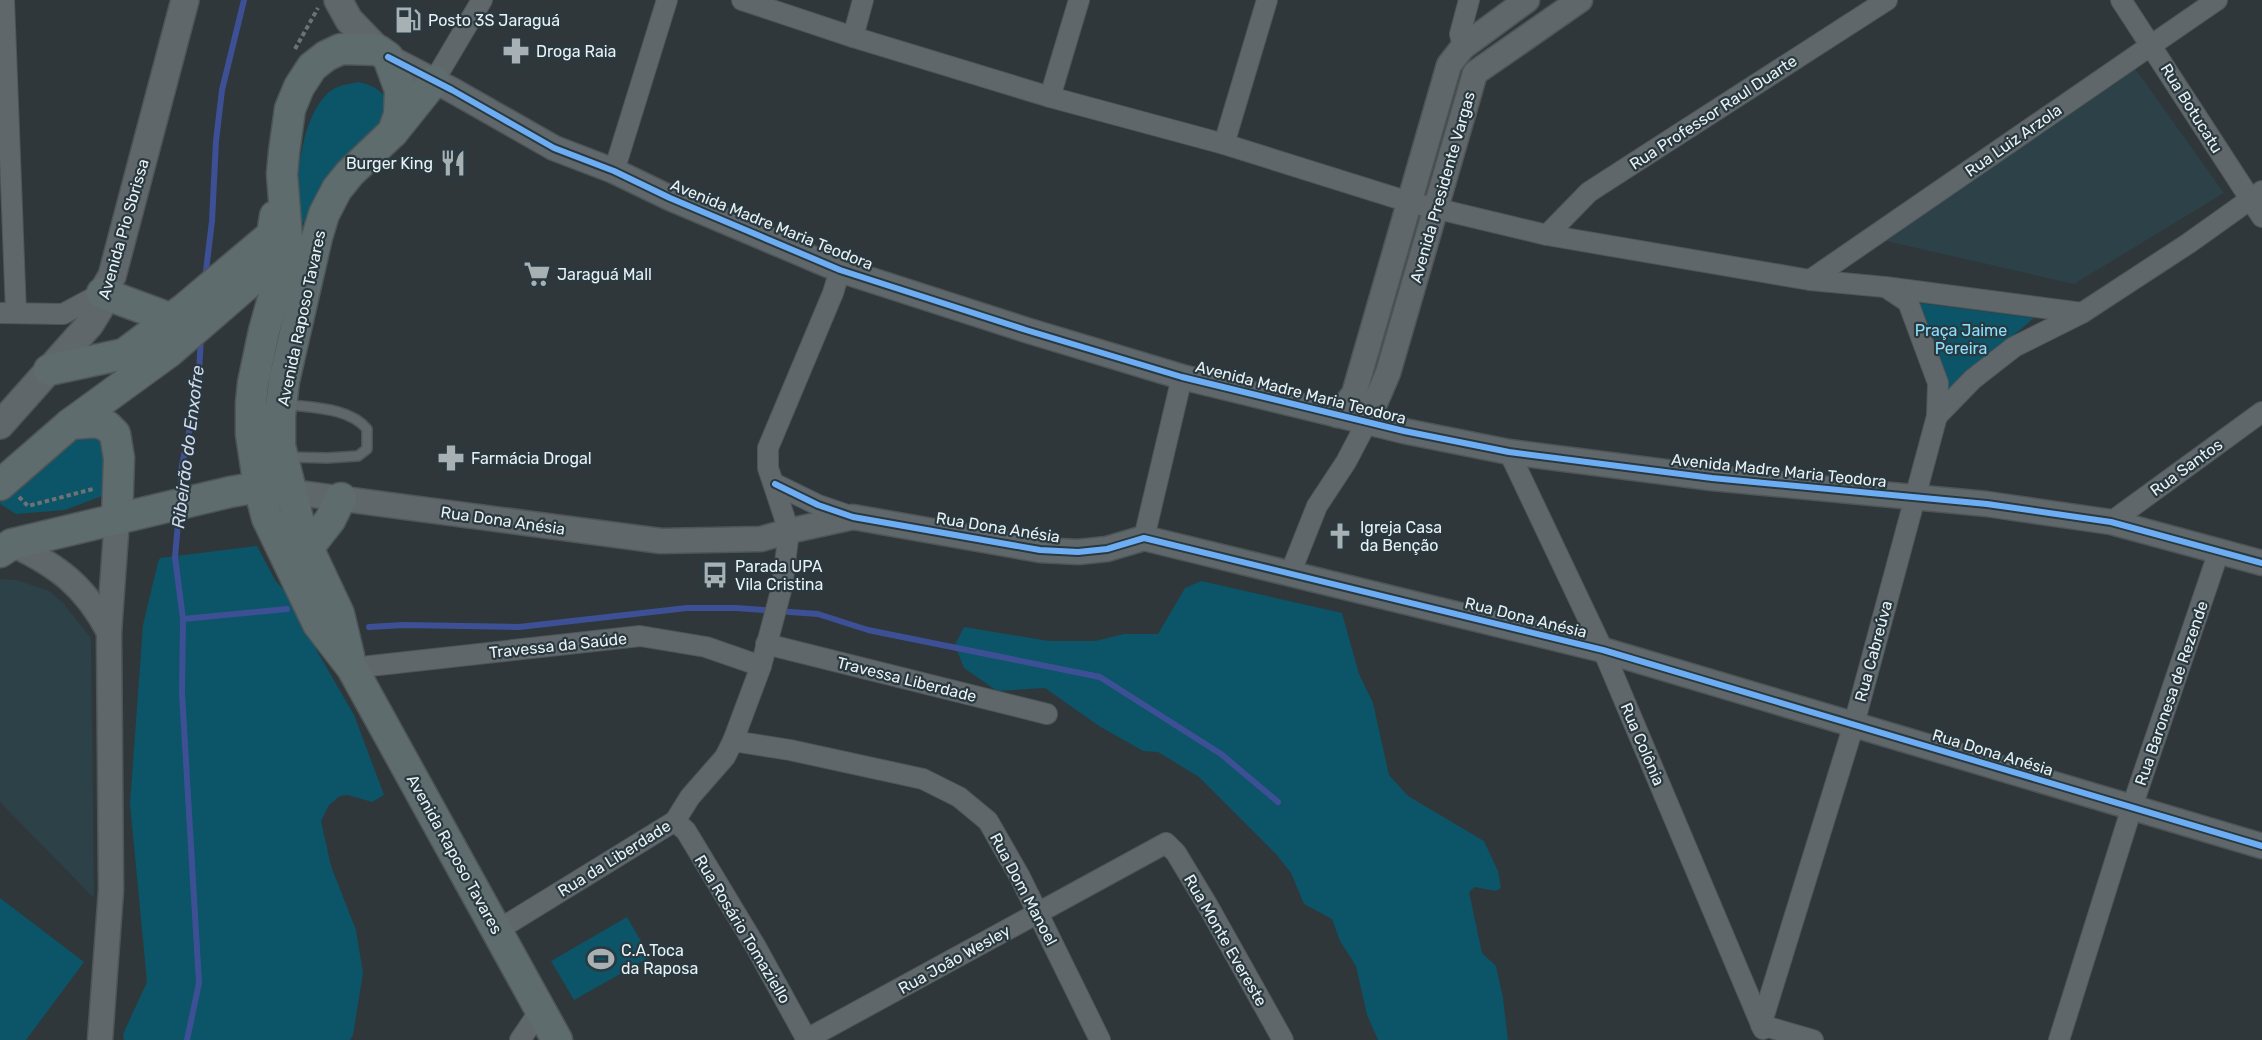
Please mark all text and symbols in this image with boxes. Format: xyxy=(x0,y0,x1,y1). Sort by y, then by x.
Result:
fuel station icon: Posto 3S Jaraguá xyxy=(393,5,423,35)
place label: Posto 3S Jaraguá xyxy=(428,11,560,30)
pharmacy icon: Droga Raia xyxy=(501,36,531,66)
place label: Droga Raia xyxy=(536,42,616,61)
street label: Rua Professor Raul Duarte xyxy=(1626,51,1801,174)
street label: Rua Botucatu xyxy=(2156,60,2227,157)
street label: Avenida Presidente Vargas xyxy=(1406,89,1479,285)
street label: Rua Luiz Arzola xyxy=(1961,100,2065,181)
restaurant icon: Burger King xyxy=(438,148,468,178)
place label: Burger King xyxy=(346,154,433,173)
street label: Avenida Pio Sbrissa xyxy=(94,157,153,302)
street label: Avenida Madre Maria Teodora xyxy=(668,175,876,274)
street label: Avenida Raposo Tavares xyxy=(274,228,329,408)
supermarket icon: Jaraguá Mall xyxy=(522,259,552,289)
place label: Jaraguá Mall xyxy=(557,265,652,284)
park label: Praça Jaime Pereira xyxy=(1915,321,2007,358)
street label: Avenida Madre Maria Teodora xyxy=(1193,357,1408,428)
water label: Ribeirão do Enxofre xyxy=(167,364,209,530)
street label: Rua Santos xyxy=(2146,435,2226,500)
pharmacy icon: Farmácia Drogal xyxy=(436,443,466,473)
place label: Farmácia Drogal xyxy=(471,449,592,468)
street label: Avenida Madre Maria Teodora xyxy=(1670,450,1888,491)
street label: Rua Dona Anésia xyxy=(440,502,566,539)
street label: Rua Dona Anésia xyxy=(935,508,1061,547)
place label: Igreja Casa da Benção xyxy=(1360,518,1442,555)
church icon: Igreja Casa da Benção xyxy=(1325,521,1355,551)
place label: Parada UPA Vila Cristina xyxy=(735,557,823,594)
bus stop icon: Parada UPA Vila Cristina xyxy=(700,560,730,590)
street label: Rua Dona Anésia xyxy=(1463,593,1589,642)
street label: Rua Baronesa de Rezende xyxy=(2131,598,2212,788)
street label: Rua Cabreúva xyxy=(1851,599,1896,704)
street label: Travessa da Saúde xyxy=(488,629,628,662)
street label: Travessa Liberdade xyxy=(835,653,979,706)
street label: Rua Colônia xyxy=(1617,700,1669,788)
street label: Rua Dona Anésia xyxy=(1930,725,2056,780)
street label: Avenida Raposo Tavares xyxy=(403,771,506,937)
street label: Rua da Liberdade xyxy=(554,816,674,901)
street label: Rua Dom Manoel xyxy=(986,830,1061,949)
street label: Rua Rosário Tomaziello xyxy=(691,852,794,1007)
street label: Rua Monte Evereste xyxy=(1180,871,1271,1009)
street label: Rua João Wesley xyxy=(895,921,1014,998)
place label: C.A.Toca da Raposa xyxy=(621,941,698,978)
sports icon: C.A.Toca da Raposa xyxy=(586,944,616,974)

